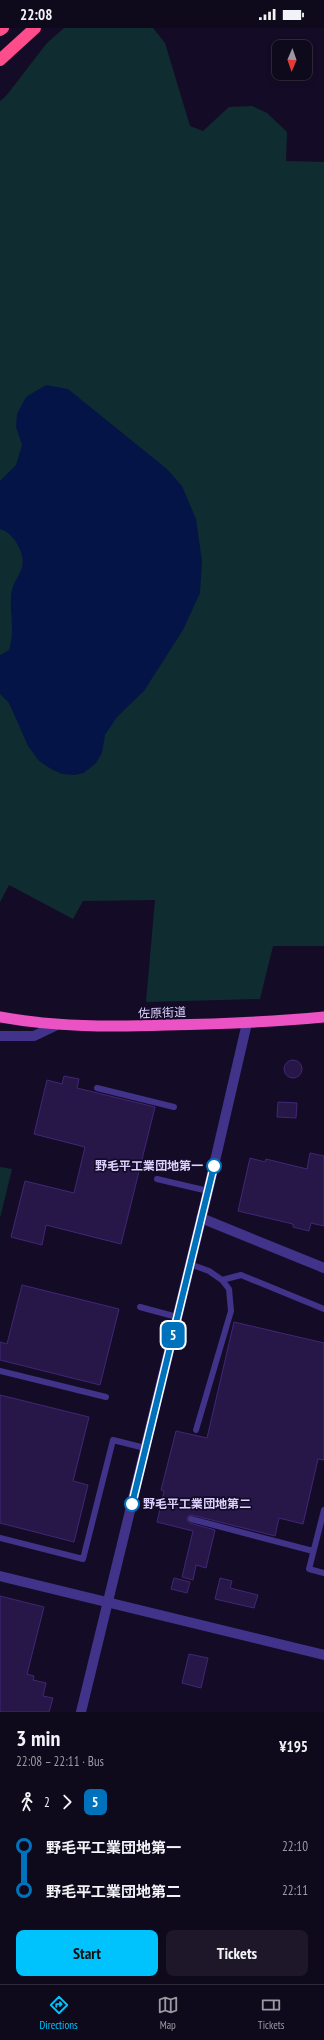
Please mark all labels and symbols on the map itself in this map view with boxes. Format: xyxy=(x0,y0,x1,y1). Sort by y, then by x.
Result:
north arrow xyxy=(272,40,312,80)
street label: 佐原街道 xyxy=(138,1004,186,1021)
place label: 野毛平工業団地第一 xyxy=(95,1158,203,1173)
marker: 野毛平工業団地第一 xyxy=(206,1158,222,1174)
line badge: 5 xyxy=(160,1322,186,1348)
marker: 野毛平工業団地第二 xyxy=(124,1496,140,1512)
place label: 野毛平工業団地第二 xyxy=(143,1496,251,1511)

